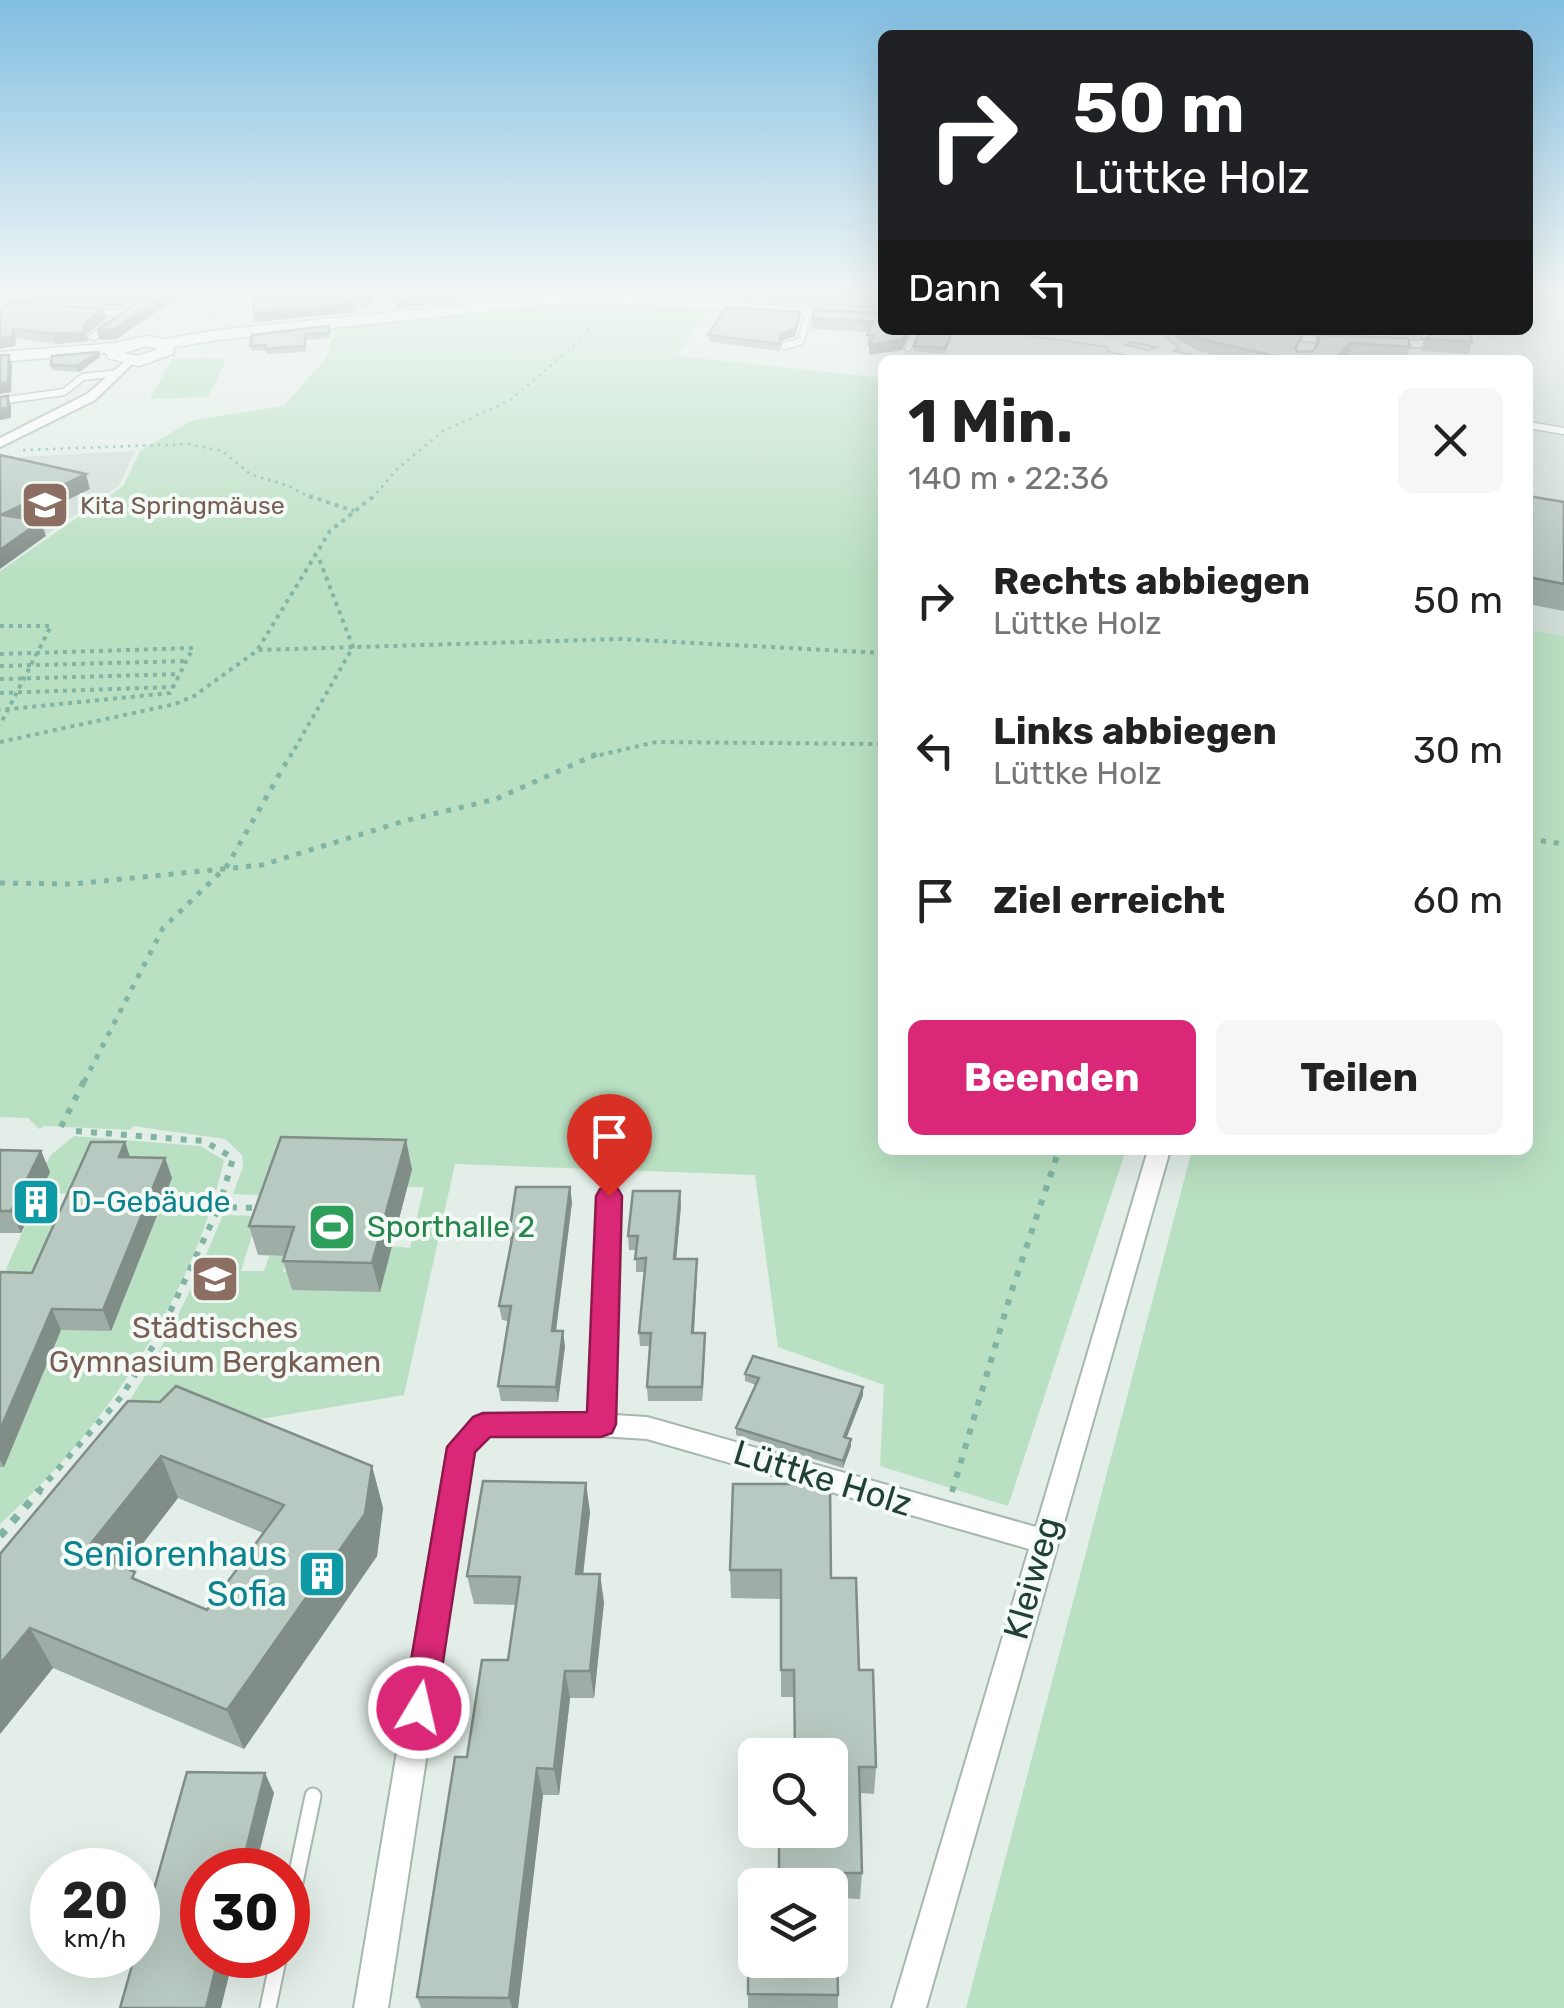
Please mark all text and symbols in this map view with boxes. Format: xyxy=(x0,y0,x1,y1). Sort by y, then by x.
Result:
text: 50 m xyxy=(1073,67,1245,150)
icon: right xyxy=(908,70,1038,200)
text: Lüttke Holz xyxy=(1073,151,1310,204)
icon: left xyxy=(1021,260,1076,315)
text: Dann xyxy=(908,265,1001,311)
text: 1 Min. xyxy=(908,386,1073,457)
button: close xyxy=(1398,388,1503,493)
text: 140 m · 22:36 xyxy=(908,459,1109,497)
school or university icon: Kita Springmäuse xyxy=(19,479,71,531)
place label: Kita Springmäuse xyxy=(80,491,285,520)
text: Rechts abbiegen xyxy=(993,558,1310,604)
icon: right xyxy=(908,573,963,628)
text: 50 m xyxy=(1413,577,1503,623)
text: Lüttke Holz xyxy=(993,604,1162,642)
text: Links abbiegen xyxy=(993,708,1277,754)
icon: left xyxy=(908,723,963,778)
text: 30 m xyxy=(1413,727,1503,773)
text: Lüttke Holz xyxy=(993,754,1162,792)
icon: arrive xyxy=(908,873,963,928)
text: Ziel erreicht xyxy=(993,877,1225,923)
text: 60 m xyxy=(1413,877,1503,923)
button: Beenden xyxy=(908,1020,1196,1135)
button: Teilen xyxy=(1216,1020,1503,1135)
pin xyxy=(567,1094,652,1197)
icon: arrive xyxy=(582,1109,637,1164)
building icon: D-Gebäude xyxy=(10,1176,62,1228)
place label: D-Gebäude xyxy=(71,1184,231,1220)
sports icon: Sporthalle 2 xyxy=(306,1201,358,1253)
place label: Sporthalle 2 xyxy=(367,1209,535,1245)
school or university icon: Städtisches Gymnasium Bergkamen xyxy=(189,1253,241,1305)
place label: Städtisches Gymnasium Bergkamen xyxy=(49,1310,381,1380)
street label: Lüttke Holz xyxy=(729,1431,917,1525)
street label: Kleiweg xyxy=(994,1512,1070,1644)
place label: Seniorenhaus Sofia xyxy=(63,1533,287,1615)
building icon: Seniorenhaus Sofia xyxy=(296,1548,348,1600)
position arrow xyxy=(367,1656,471,1760)
map controls xyxy=(738,1738,848,1978)
button: search xyxy=(738,1738,848,1848)
speed limit sign: 30 xyxy=(180,1848,310,1978)
button: layers xyxy=(738,1868,848,1978)
text: 20 xyxy=(62,1871,128,1931)
text: km/h xyxy=(64,1924,126,1953)

